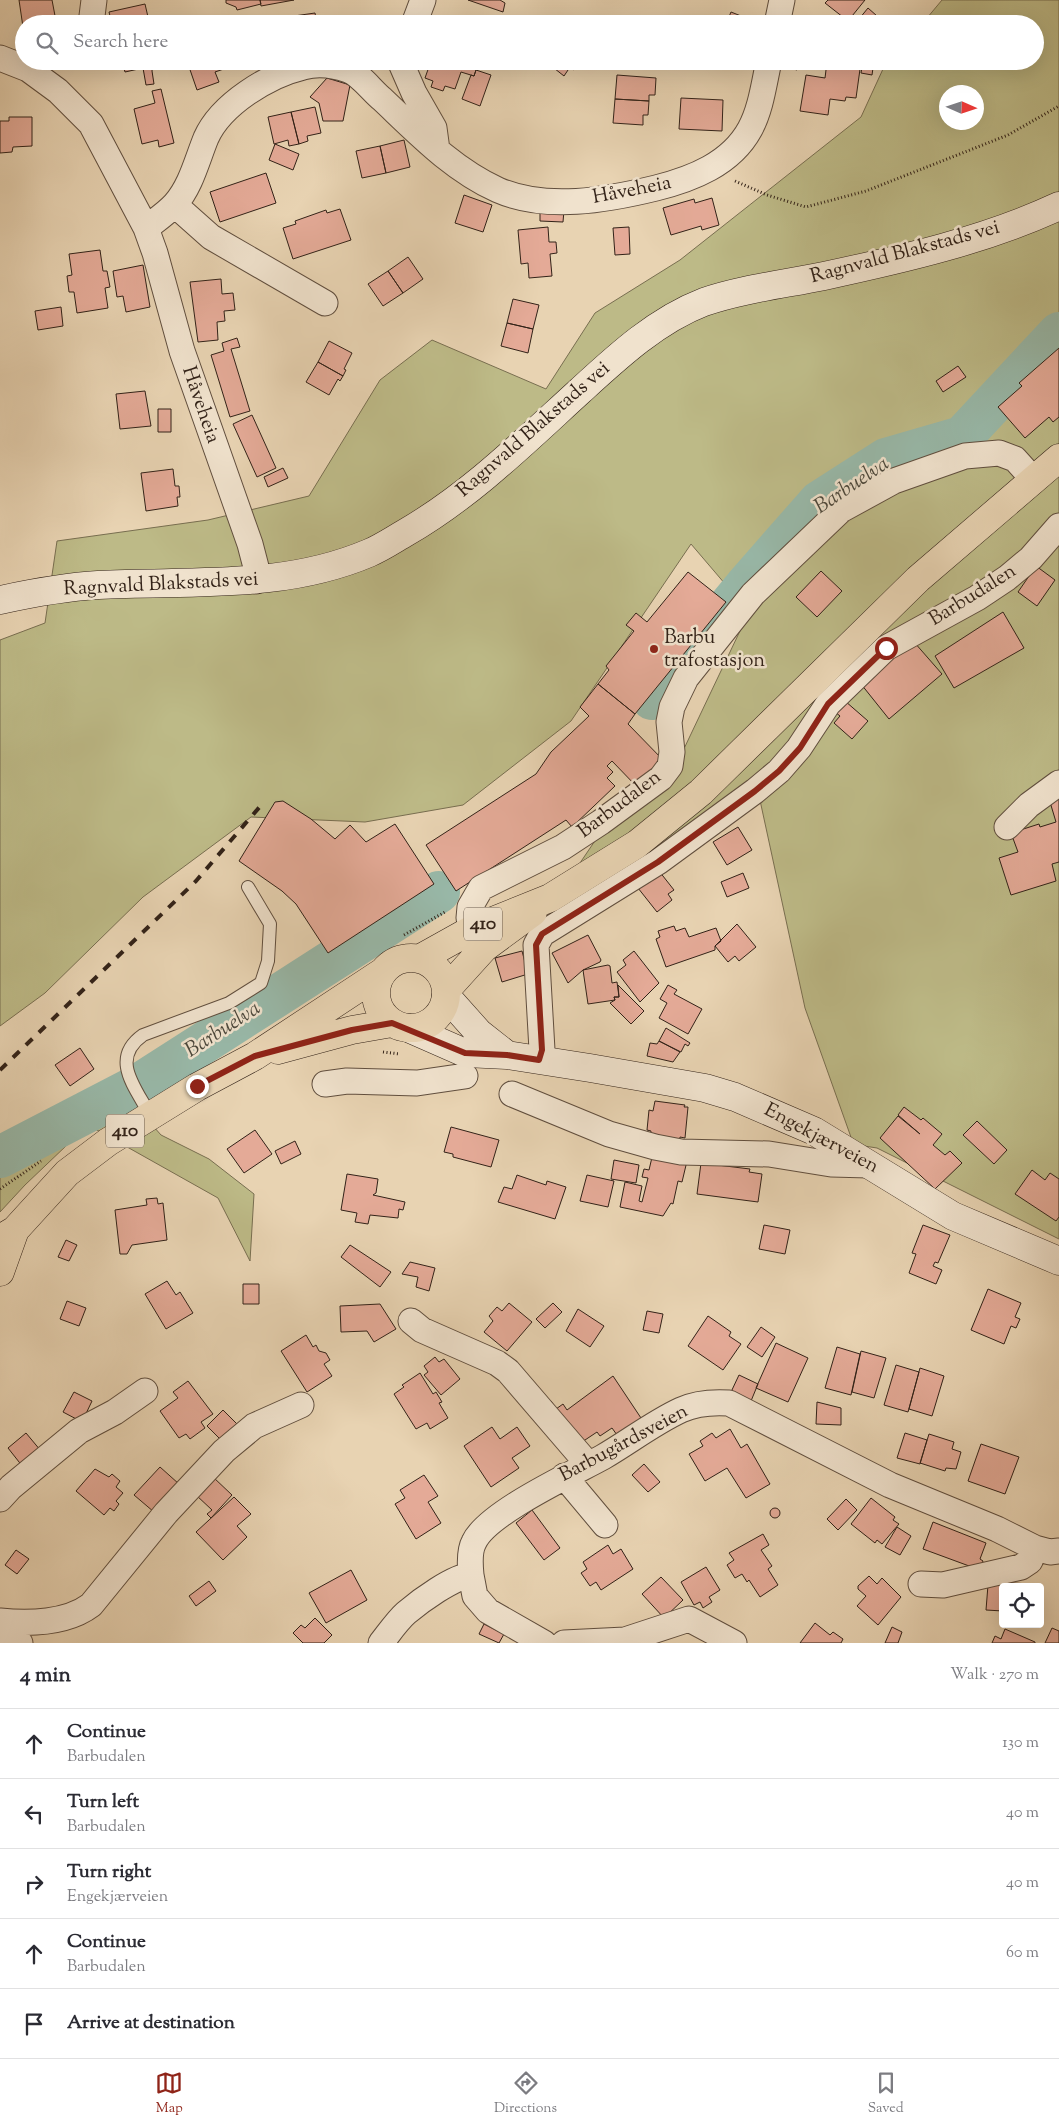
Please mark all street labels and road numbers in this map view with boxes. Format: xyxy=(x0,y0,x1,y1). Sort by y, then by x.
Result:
street label: Håveheia xyxy=(590,169,674,213)
street label: Ragnvald Blakstads vei xyxy=(807,214,1003,292)
street label: Ragnvald Blakstads vei xyxy=(451,355,617,505)
street label: Håveheia xyxy=(173,363,227,447)
street label: Barbudalen xyxy=(924,558,1023,634)
street label: Ragnvald Blakstads vei xyxy=(63,565,259,605)
street label: Barbudalen xyxy=(572,764,668,846)
road number: 410 xyxy=(464,908,502,941)
street label: Engekjærveien xyxy=(758,1096,884,1182)
road number: 410 xyxy=(106,1114,144,1148)
street label: Barbugårdsveien xyxy=(554,1398,694,1490)

